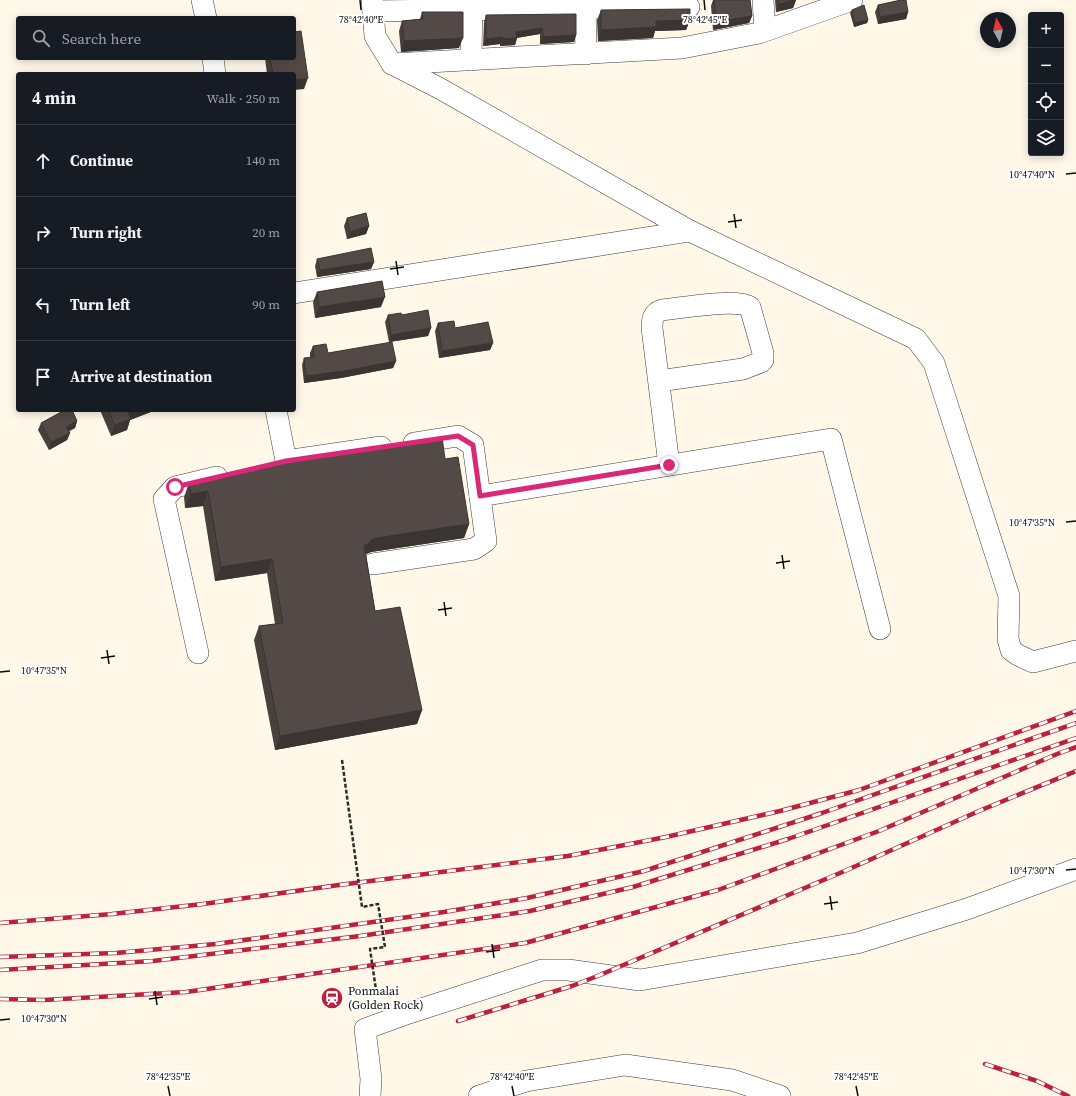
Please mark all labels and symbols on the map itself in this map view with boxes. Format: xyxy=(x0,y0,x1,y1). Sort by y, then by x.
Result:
north arrow xyxy=(980,12,1016,48)
text: 78°42'40"E xyxy=(339,13,383,26)
text: 78°42'45"E xyxy=(683,13,727,26)
text: 10°47'40"N xyxy=(1009,168,1055,181)
route end xyxy=(660,456,678,474)
route start xyxy=(166,478,184,496)
text: 10°47'35"N xyxy=(1009,516,1055,529)
text: 10°47'35"N xyxy=(21,664,67,677)
text: 10°47'30"N xyxy=(1009,864,1055,877)
place label: Ponmalai (Golden Rock) xyxy=(348,983,424,1013)
station icon: Ponmalai (Golden Rock) xyxy=(319,985,345,1011)
text: 10°47'30"N xyxy=(21,1012,67,1025)
text: 78°42'35"E xyxy=(146,1070,190,1083)
text: 78°42'40"E xyxy=(490,1070,534,1083)
text: 78°42'45"E xyxy=(834,1070,878,1083)

